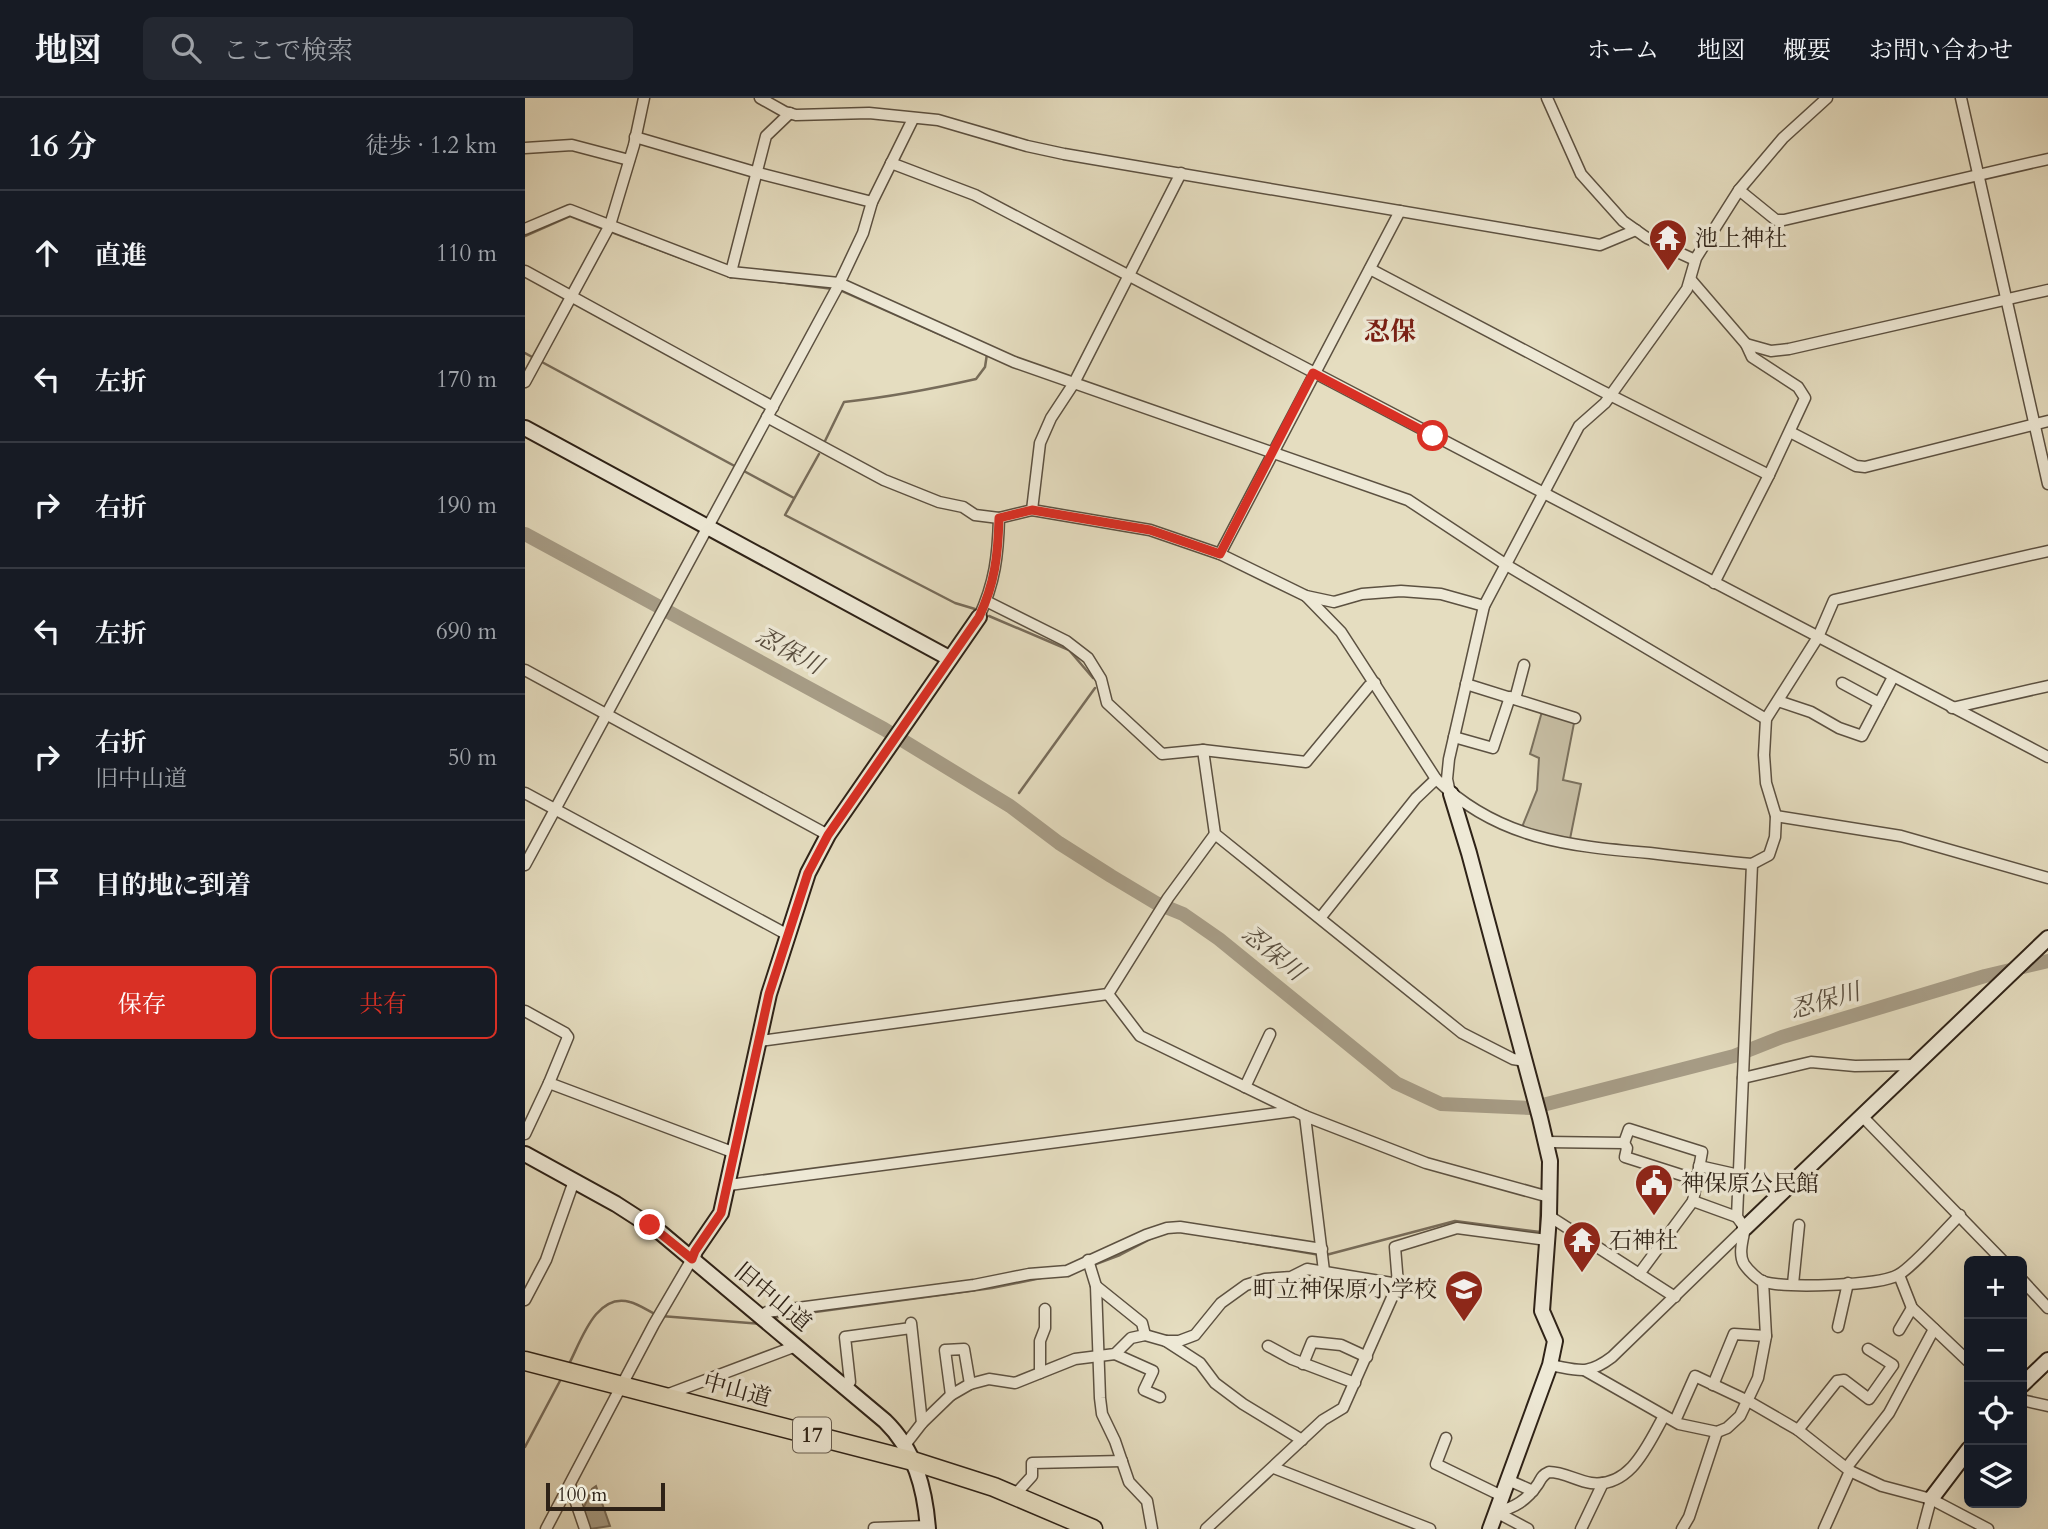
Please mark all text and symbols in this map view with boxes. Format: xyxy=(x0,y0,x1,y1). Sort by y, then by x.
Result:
search box xyxy=(143,17,633,80)
text: 地図 xyxy=(35,28,101,73)
icon: search xyxy=(167,29,205,67)
text: ここで検索 xyxy=(223,33,353,68)
text: ホーム xyxy=(1587,34,1659,67)
text: 地図 xyxy=(1697,34,1745,67)
text: 概要 xyxy=(1783,34,1831,67)
text: お問い合わせ xyxy=(1869,34,2013,67)
text: 16 分 xyxy=(28,126,97,167)
text: 徒歩 · 1.2 km xyxy=(365,130,497,161)
temple icon: 池上神社 xyxy=(1647,217,1689,272)
place label: 池上神社 xyxy=(1695,223,1787,254)
icon: ahead xyxy=(28,234,66,272)
text: 直進 xyxy=(95,238,147,273)
text: 110 m xyxy=(436,238,497,269)
district label: 忍保 xyxy=(1364,314,1416,349)
icon: left xyxy=(28,360,66,398)
text: 左折 xyxy=(95,364,147,399)
text: 170 m xyxy=(436,364,497,395)
route start xyxy=(1417,420,1448,451)
icon: right xyxy=(28,486,66,524)
text: 右折 xyxy=(95,490,147,525)
text: 190 m xyxy=(436,490,497,521)
icon: left xyxy=(28,612,66,650)
text: 左折 xyxy=(95,616,147,651)
text: 690 m xyxy=(436,616,497,647)
water label: 忍保川 xyxy=(749,620,831,684)
text: 右折 xyxy=(95,725,147,760)
icon: right xyxy=(28,738,66,776)
text: 50 m xyxy=(448,742,497,773)
text: 旧中山道 xyxy=(95,763,187,794)
icon: arrive xyxy=(28,864,66,902)
text: 目的地に到着 xyxy=(95,868,251,903)
water label: 忍保川 xyxy=(1235,918,1314,990)
button: 保存 xyxy=(28,966,256,1039)
button: 共有 xyxy=(270,966,497,1039)
water label: 忍保川 xyxy=(1786,974,1867,1027)
public building icon: 神保原公民館 xyxy=(1633,1162,1675,1217)
place label: 神保原公民館 xyxy=(1681,1168,1819,1199)
route end xyxy=(634,1209,665,1240)
temple icon: 石神社 xyxy=(1561,1219,1603,1274)
place label: 石神社 xyxy=(1609,1225,1678,1256)
street label: 旧中山道 xyxy=(728,1256,818,1338)
map controls xyxy=(1964,1256,2027,1508)
button: + xyxy=(1964,1256,2027,1319)
school or university icon: 町立神保原小学校 xyxy=(1443,1268,1485,1323)
place label: 町立神保原小学校 xyxy=(1253,1274,1437,1305)
button: − xyxy=(1964,1319,2027,1382)
street label: 中山道 xyxy=(700,1366,774,1414)
button: locate xyxy=(1964,1382,2027,1445)
road number: 17 xyxy=(793,1418,831,1452)
button: layers xyxy=(1964,1445,2027,1508)
scale bar xyxy=(546,1480,665,1512)
text: 100 m xyxy=(557,1482,607,1508)

